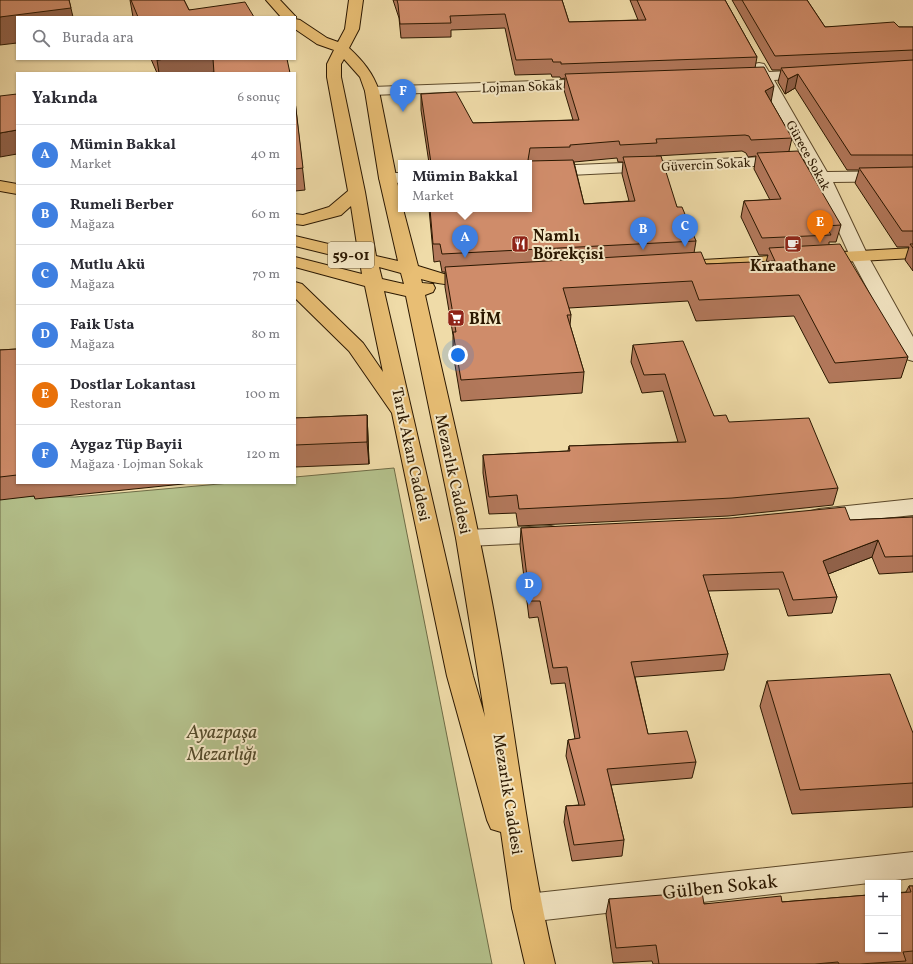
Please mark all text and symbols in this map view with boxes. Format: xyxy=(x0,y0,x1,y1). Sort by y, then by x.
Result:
search box xyxy=(16,16,296,60)
icon: search xyxy=(30,27,52,49)
text: Burada ara xyxy=(62,28,134,49)
street label: Lojman Sokak xyxy=(481,78,563,98)
pin: F xyxy=(390,79,416,112)
text: Yakında xyxy=(32,87,98,110)
text: 6 sonuç xyxy=(237,89,280,107)
street label: Gürece Sokak xyxy=(781,118,834,194)
text: Mümin Bakkal xyxy=(70,135,176,156)
text: A xyxy=(40,146,50,164)
text: 40 m xyxy=(251,146,280,164)
street label: Güvercin Sokak xyxy=(661,155,751,177)
text: Market xyxy=(70,156,112,174)
popup xyxy=(398,160,532,212)
text: Mümin Bakkal xyxy=(412,167,518,188)
text: Market xyxy=(412,188,454,206)
text: Rumeli Berber xyxy=(70,195,174,216)
text: B xyxy=(41,206,49,224)
text: 60 m xyxy=(252,206,280,224)
pin: E xyxy=(807,210,833,243)
pin: C xyxy=(672,214,698,247)
text: Mağaza xyxy=(70,216,115,234)
pin: B xyxy=(630,217,656,250)
pin: A xyxy=(452,225,478,258)
place label: Namlı Börekçisi xyxy=(533,226,604,266)
restaurant icon: Namlı Börekçisi xyxy=(510,234,530,254)
cafe icon: Kıraathane xyxy=(783,234,803,254)
road number: 59-01 xyxy=(328,242,374,268)
text: Mutlu Akü xyxy=(70,255,145,276)
place label: Kıraathane xyxy=(750,256,836,278)
text: C xyxy=(41,266,49,284)
text: 70 m xyxy=(252,266,280,284)
text: Mağaza xyxy=(70,276,115,294)
supermarket icon: BİM xyxy=(446,308,466,328)
place label: BİM xyxy=(469,309,502,331)
text: Faik Usta xyxy=(70,315,135,336)
text: D xyxy=(40,326,50,344)
text: 80 m xyxy=(251,326,280,344)
text: Mağaza xyxy=(70,336,115,354)
your location xyxy=(448,345,468,365)
text: Dostlar Lokantası xyxy=(70,375,196,396)
text: E xyxy=(41,386,49,404)
text: 100 m xyxy=(245,386,280,404)
street label: Tarık Akan Caddesi xyxy=(385,386,435,524)
text: Restoran xyxy=(70,396,121,414)
street label: Mezarlık Caddesi xyxy=(429,412,476,537)
text: Aygaz Tüp Bayii xyxy=(70,435,182,456)
text: F xyxy=(41,446,49,464)
text: 120 m xyxy=(246,446,280,464)
text: Mağaza · Lojman Sokak xyxy=(70,456,203,474)
pin: D xyxy=(516,572,542,605)
park label: Ayazpaşa Mezarlığı xyxy=(186,720,257,768)
street label: Mezarlık Caddesi xyxy=(487,732,527,856)
street label: Gülben Sokak xyxy=(661,869,779,907)
map controls xyxy=(865,880,901,952)
button: + xyxy=(865,880,901,916)
button: − xyxy=(865,916,901,952)

